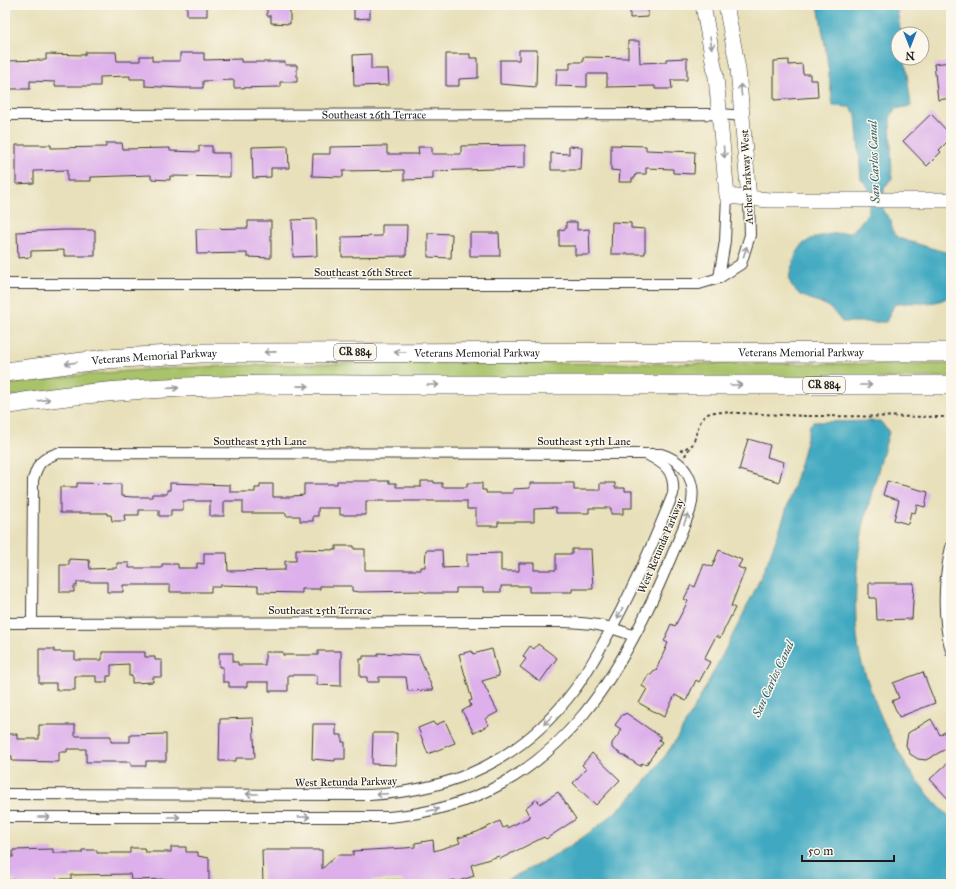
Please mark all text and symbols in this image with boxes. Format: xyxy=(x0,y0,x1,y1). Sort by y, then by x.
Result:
north arrow xyxy=(890,26,930,66)
one-way arrow xyxy=(707,36,715,49)
text: N xyxy=(905,49,915,62)
one-way arrow xyxy=(737,84,744,97)
street label: Southeast 26th Terrace xyxy=(322,108,427,121)
water label: San Carlos Canal xyxy=(866,119,882,204)
street label: Archer Parkway West xyxy=(738,129,756,226)
one-way arrow xyxy=(721,145,728,158)
one-way arrow xyxy=(742,246,749,259)
street label: Southeast 26th Street xyxy=(314,266,412,279)
road number: CR 884 xyxy=(334,344,376,360)
street label: Veterans Memorial Parkway xyxy=(90,346,218,367)
street label: Veterans Memorial Parkway xyxy=(413,346,541,359)
street label: Veterans Memorial Parkway xyxy=(737,346,865,359)
one-way arrow xyxy=(264,348,277,356)
one-way arrow xyxy=(394,349,407,356)
one-way arrow xyxy=(65,359,78,367)
road number: CR 884 xyxy=(803,377,845,393)
one-way arrow xyxy=(426,381,439,389)
one-way arrow xyxy=(729,381,742,389)
one-way arrow xyxy=(859,381,872,389)
one-way arrow xyxy=(296,382,309,389)
one-way arrow xyxy=(166,385,179,392)
one-way arrow xyxy=(37,396,50,404)
street label: Southeast 25th Lane xyxy=(213,435,307,448)
street label: Southeast 25th Lane xyxy=(537,435,631,448)
street label: West Retunda Parkway xyxy=(635,496,687,596)
one-way arrow xyxy=(683,514,691,526)
street label: Southeast 25th Terrace xyxy=(268,604,372,617)
one-way arrow xyxy=(616,606,623,618)
water label: San Carlos Canal xyxy=(749,637,798,720)
one-way arrow xyxy=(543,715,553,725)
street label: West Retunda Parkway xyxy=(295,775,398,789)
one-way arrow xyxy=(246,790,259,798)
one-way arrow xyxy=(376,791,389,798)
one-way arrow xyxy=(427,805,440,813)
one-way arrow xyxy=(37,813,50,821)
one-way arrow xyxy=(167,813,180,821)
one-way arrow xyxy=(297,813,310,821)
scale bar xyxy=(802,837,894,863)
text: 50 m xyxy=(808,844,833,858)

